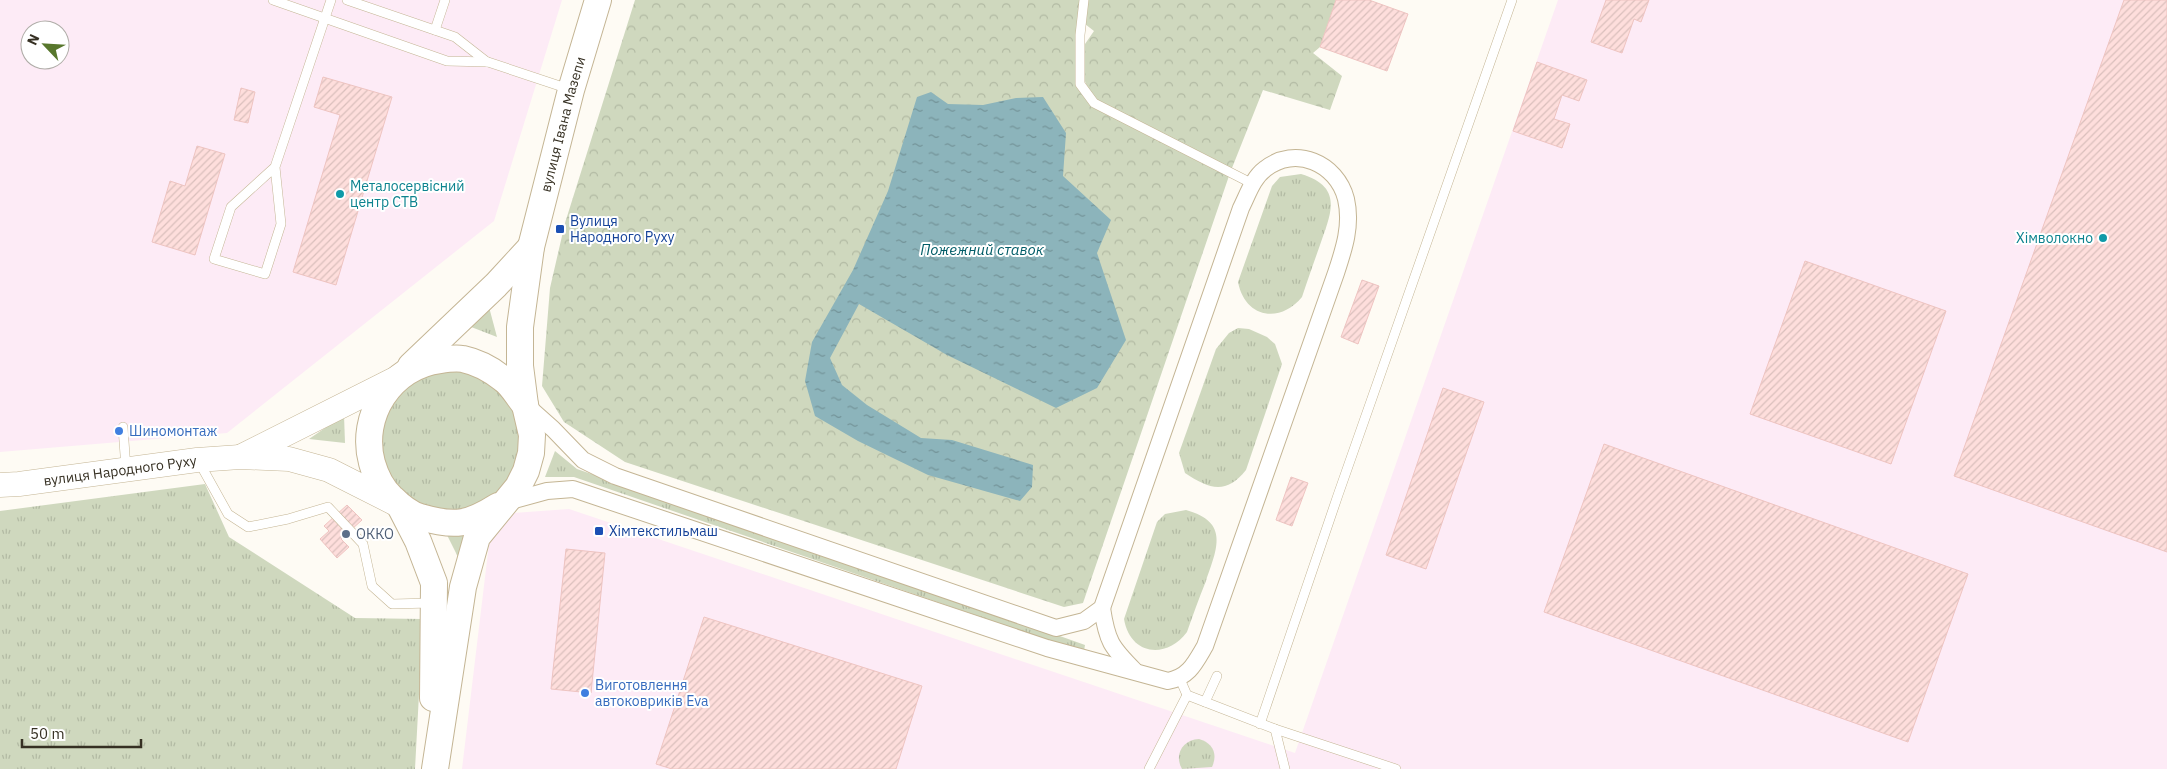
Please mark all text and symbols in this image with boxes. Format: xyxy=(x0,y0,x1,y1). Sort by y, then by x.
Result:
north arrow xyxy=(20,20,70,70)
text: N xyxy=(23,31,44,48)
street label: вулиця Івана Мазепи xyxy=(536,54,590,194)
place label: Металосервісний центр СТВ xyxy=(350,177,464,211)
marker: Металосервісний центр СТВ xyxy=(334,188,346,200)
place label: Вулиця Народного Руху xyxy=(570,212,674,246)
marker: Вулиця Народного Руху xyxy=(554,223,566,235)
place label: Хімволокно xyxy=(2016,229,2093,247)
marker: Хімволокно xyxy=(2097,232,2109,244)
water label: Пожежний ставок xyxy=(920,240,1045,259)
place label: Шиномонтаж xyxy=(129,422,217,440)
marker: Шиномонтаж xyxy=(113,425,125,437)
street label: вулиця Народного Руху xyxy=(42,451,198,490)
place label: Хімтекстильмаш xyxy=(609,522,718,540)
place label: ОККО xyxy=(356,525,394,543)
marker: Хімтекстильмаш xyxy=(593,525,605,537)
marker: ОККО xyxy=(340,528,352,540)
place label: Виготовлення автоковриків Eva xyxy=(595,676,709,710)
marker: Виготовлення автоковриків Eva xyxy=(579,687,591,699)
scale bar xyxy=(22,716,141,748)
text: 50 m xyxy=(30,724,65,743)

